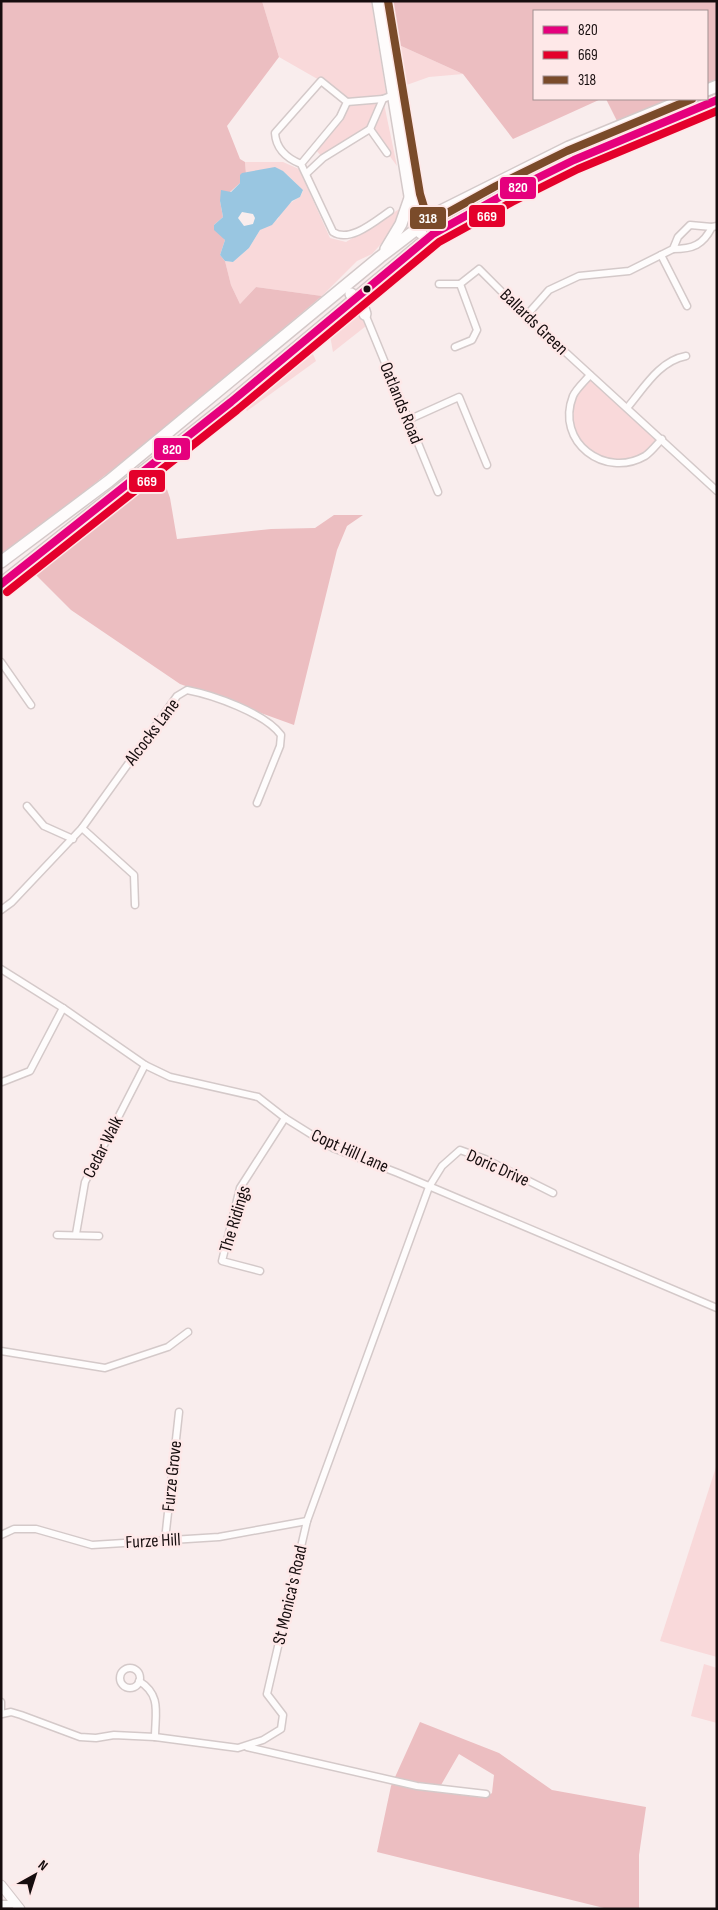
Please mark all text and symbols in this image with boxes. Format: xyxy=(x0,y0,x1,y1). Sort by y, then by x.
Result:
legend xyxy=(533,10,708,100)
text: 820 xyxy=(578,21,598,40)
text: 669 xyxy=(578,46,598,65)
text: 318 xyxy=(578,71,596,90)
line badge: 820 xyxy=(499,176,537,200)
text: 820 xyxy=(508,179,528,196)
line badge: 669 xyxy=(468,204,506,228)
line badge: 318 xyxy=(409,206,447,230)
text: 669 xyxy=(477,208,497,225)
text: 318 xyxy=(419,210,438,227)
unlabelled marker xyxy=(362,284,372,294)
street label: Ballards Green xyxy=(496,284,572,360)
street label: Oatlands Road xyxy=(375,359,427,447)
line badge: 820 xyxy=(153,437,191,461)
text: 820 xyxy=(162,441,182,458)
line badge: 669 xyxy=(128,469,166,493)
text: 669 xyxy=(137,473,157,490)
street label: Alcocks Lane xyxy=(120,695,184,770)
street label: Cedar Walk xyxy=(79,1112,128,1181)
street label: Copt Hill Lane xyxy=(308,1125,392,1177)
street label: Doric Drive xyxy=(463,1145,533,1191)
street label: The Ridings xyxy=(215,1183,255,1255)
street label: Furze Grove xyxy=(158,1440,186,1512)
street label: Furze Hill xyxy=(125,1529,181,1553)
street label: St Monica's Road xyxy=(268,1543,312,1647)
north arrow xyxy=(10,1850,60,1900)
text: N xyxy=(35,1856,51,1874)

